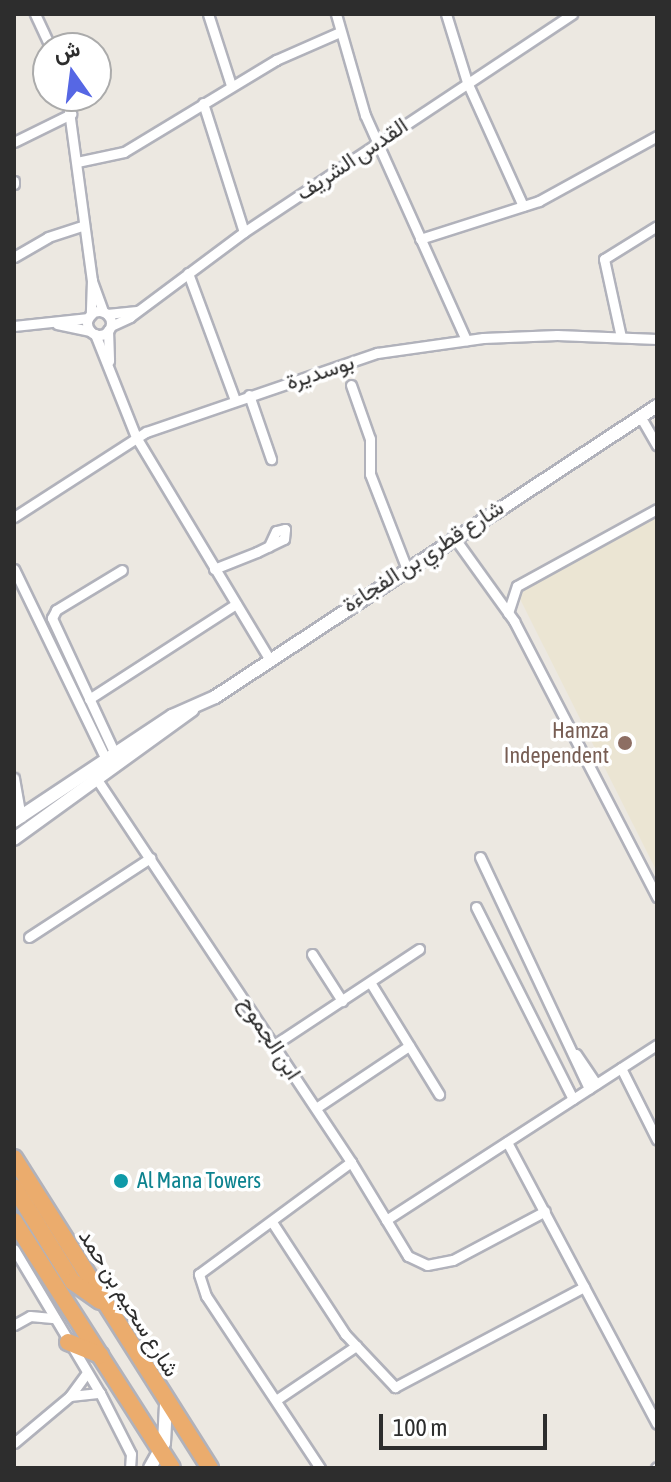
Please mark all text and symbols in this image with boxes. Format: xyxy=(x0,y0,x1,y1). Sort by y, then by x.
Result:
north arrow xyxy=(32,32,112,112)
text: ش xyxy=(51,35,83,66)
street label: القدس الشريف xyxy=(291,112,413,206)
street label: بوسديرة xyxy=(283,349,357,395)
street label: شارع قطري بن الفجاءة xyxy=(337,494,509,618)
place label: Hamza Independent xyxy=(504,717,609,768)
marker: Hamza Independent xyxy=(616,734,634,752)
street label: ابن الجموح xyxy=(233,991,307,1085)
place label: Al Mana Towers xyxy=(137,1168,261,1194)
marker: Al Mana Towers xyxy=(112,1172,130,1190)
street label: شارع سحيم بن حمد xyxy=(73,1224,185,1382)
scale bar xyxy=(383,1398,551,1448)
text: 100 m xyxy=(393,1414,447,1441)

